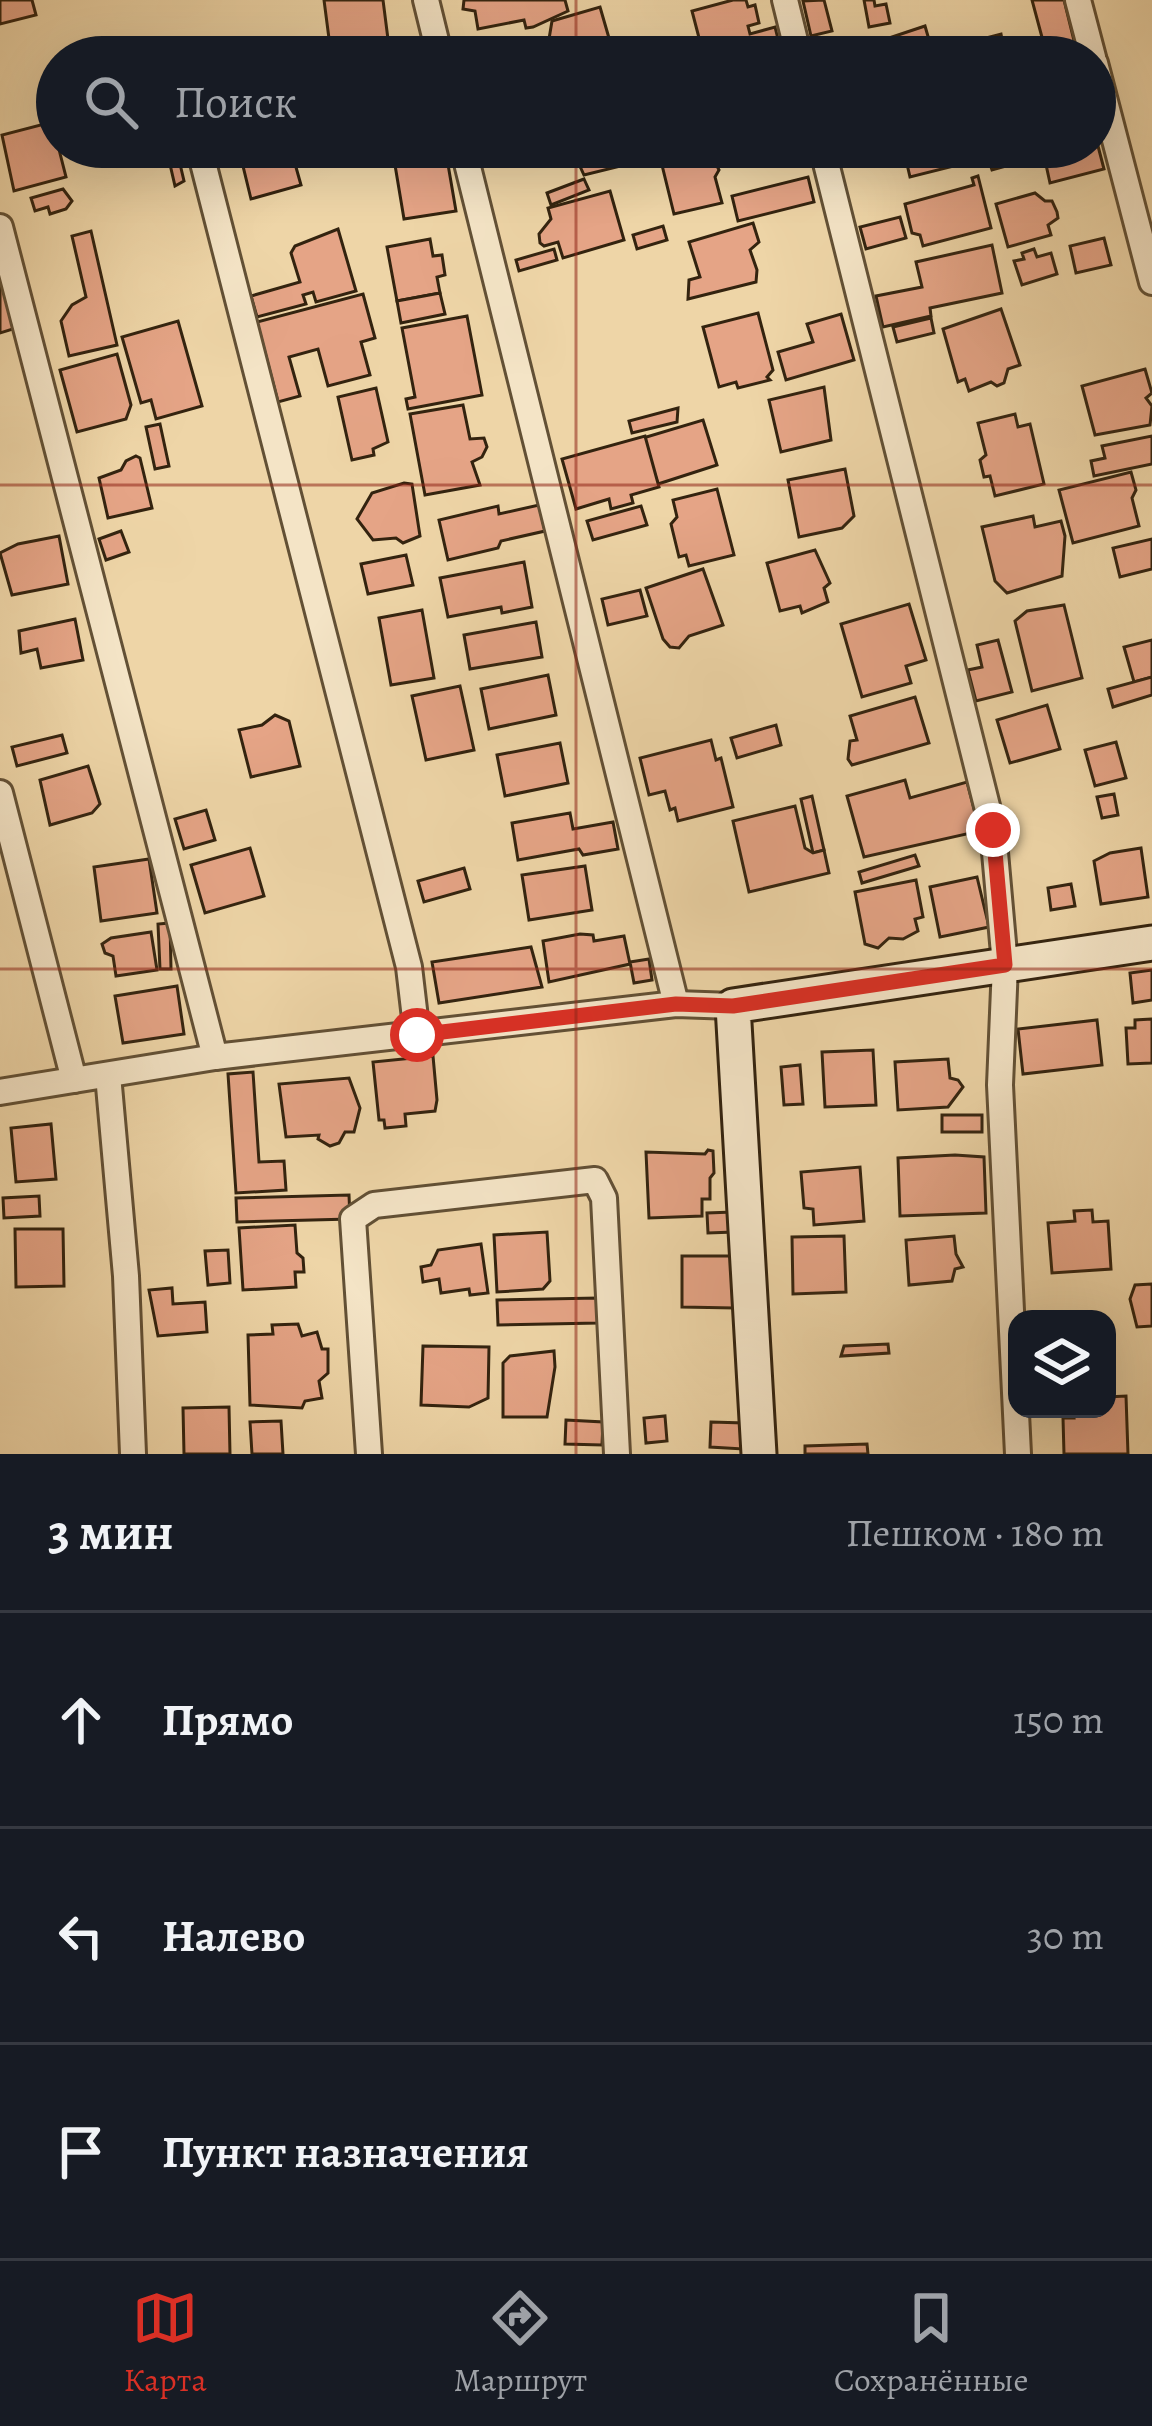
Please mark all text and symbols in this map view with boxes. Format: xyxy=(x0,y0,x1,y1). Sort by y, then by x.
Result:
search box xyxy=(36,36,1116,168)
icon: search xyxy=(78,69,144,135)
text: Поиск xyxy=(174,71,297,133)
route end xyxy=(966,803,1020,857)
route start xyxy=(390,1008,444,1062)
map controls xyxy=(1008,1310,1116,1418)
button: layers xyxy=(1008,1310,1116,1418)
text: 3 мин xyxy=(48,1497,174,1567)
text: Пешком · 180 m xyxy=(846,1506,1104,1559)
icon: ahead xyxy=(48,1687,114,1753)
text: Прямо xyxy=(162,1689,293,1751)
text: 150 m xyxy=(1013,1693,1104,1746)
icon: left xyxy=(48,1903,114,1969)
text: Налево xyxy=(162,1905,305,1967)
text: 30 m xyxy=(1027,1909,1104,1962)
icon: arrive xyxy=(48,2119,114,2185)
text: Пункт назначения xyxy=(162,2121,529,2183)
tab: Карта xyxy=(123,2285,207,2402)
tab: Маршрут xyxy=(453,2285,587,2402)
tab: Сохранённые xyxy=(834,2285,1029,2402)

